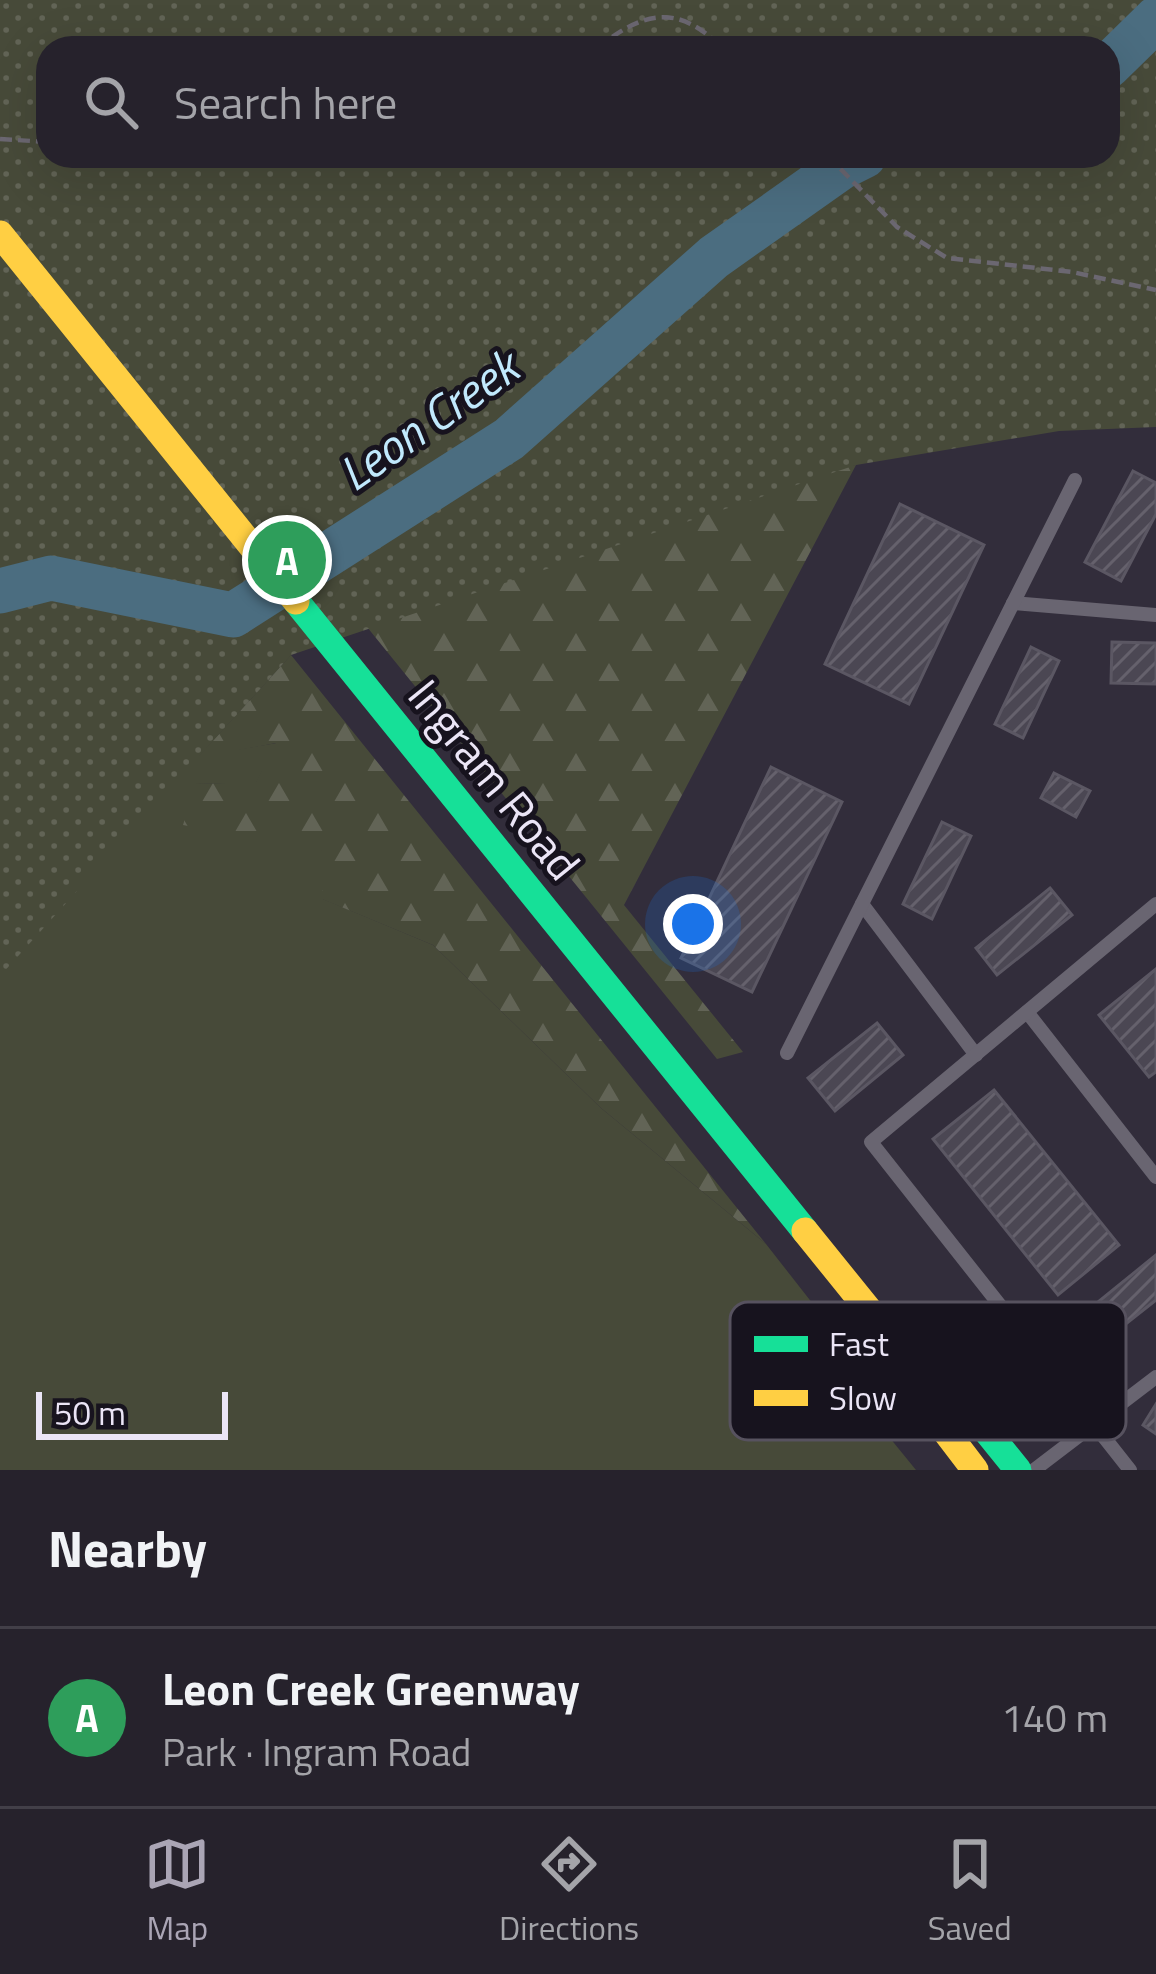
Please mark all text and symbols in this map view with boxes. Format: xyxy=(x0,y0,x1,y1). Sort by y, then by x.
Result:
search box xyxy=(36,36,1120,168)
text: Search here xyxy=(174,68,397,136)
icon: search xyxy=(78,69,144,135)
water label: Leon Creek xyxy=(323,328,537,509)
pin: A xyxy=(248,515,326,605)
street label: Ingram Road xyxy=(393,664,597,894)
your location xyxy=(663,894,723,954)
legend xyxy=(730,1302,1126,1440)
text: Fast xyxy=(829,1319,889,1369)
text: Slow xyxy=(829,1373,897,1423)
scale bar xyxy=(36,1386,228,1439)
text: 50 m xyxy=(54,1388,126,1438)
text: Nearby xyxy=(48,1509,207,1587)
text: Leon Creek Greenway xyxy=(162,1654,580,1722)
text: A xyxy=(75,1688,99,1747)
text: 140 m xyxy=(1001,1688,1108,1747)
text: Park · Ingram Road xyxy=(162,1722,472,1781)
tab: Map xyxy=(144,1831,210,1953)
tab: Directions xyxy=(499,1831,639,1953)
tab: Saved xyxy=(928,1831,1012,1953)

